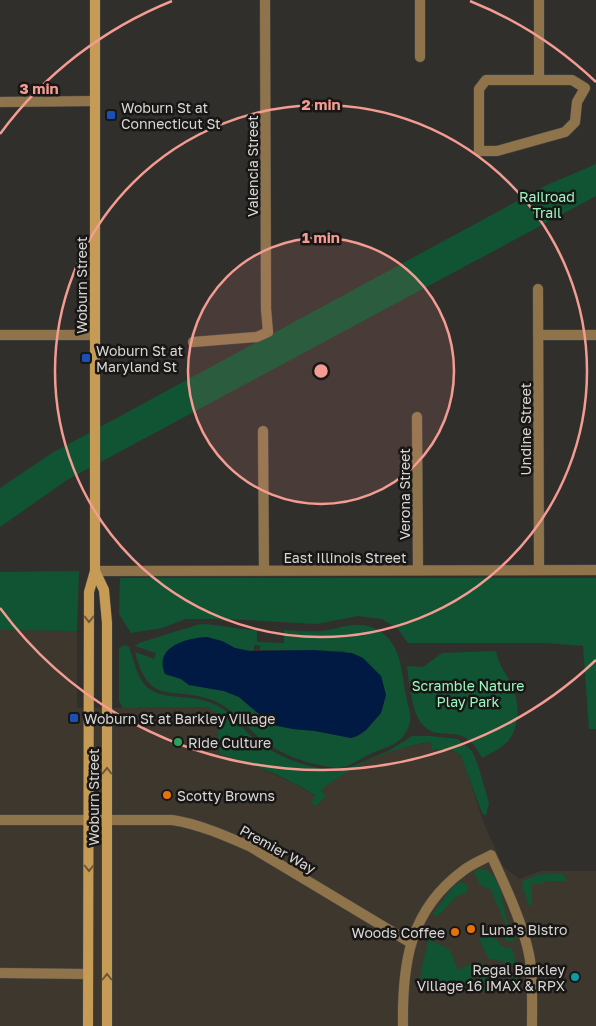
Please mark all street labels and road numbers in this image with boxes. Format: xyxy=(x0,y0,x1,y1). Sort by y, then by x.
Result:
street label: Valencia Street xyxy=(244,115,261,217)
street label: Woburn Street xyxy=(73,236,90,334)
street label: Undine Street xyxy=(517,383,534,475)
street label: Verona Street xyxy=(396,448,413,540)
street label: East Illinois Street xyxy=(283,549,407,566)
street label: Woburn Street xyxy=(85,748,102,846)
street label: Premier Way xyxy=(237,821,319,877)

